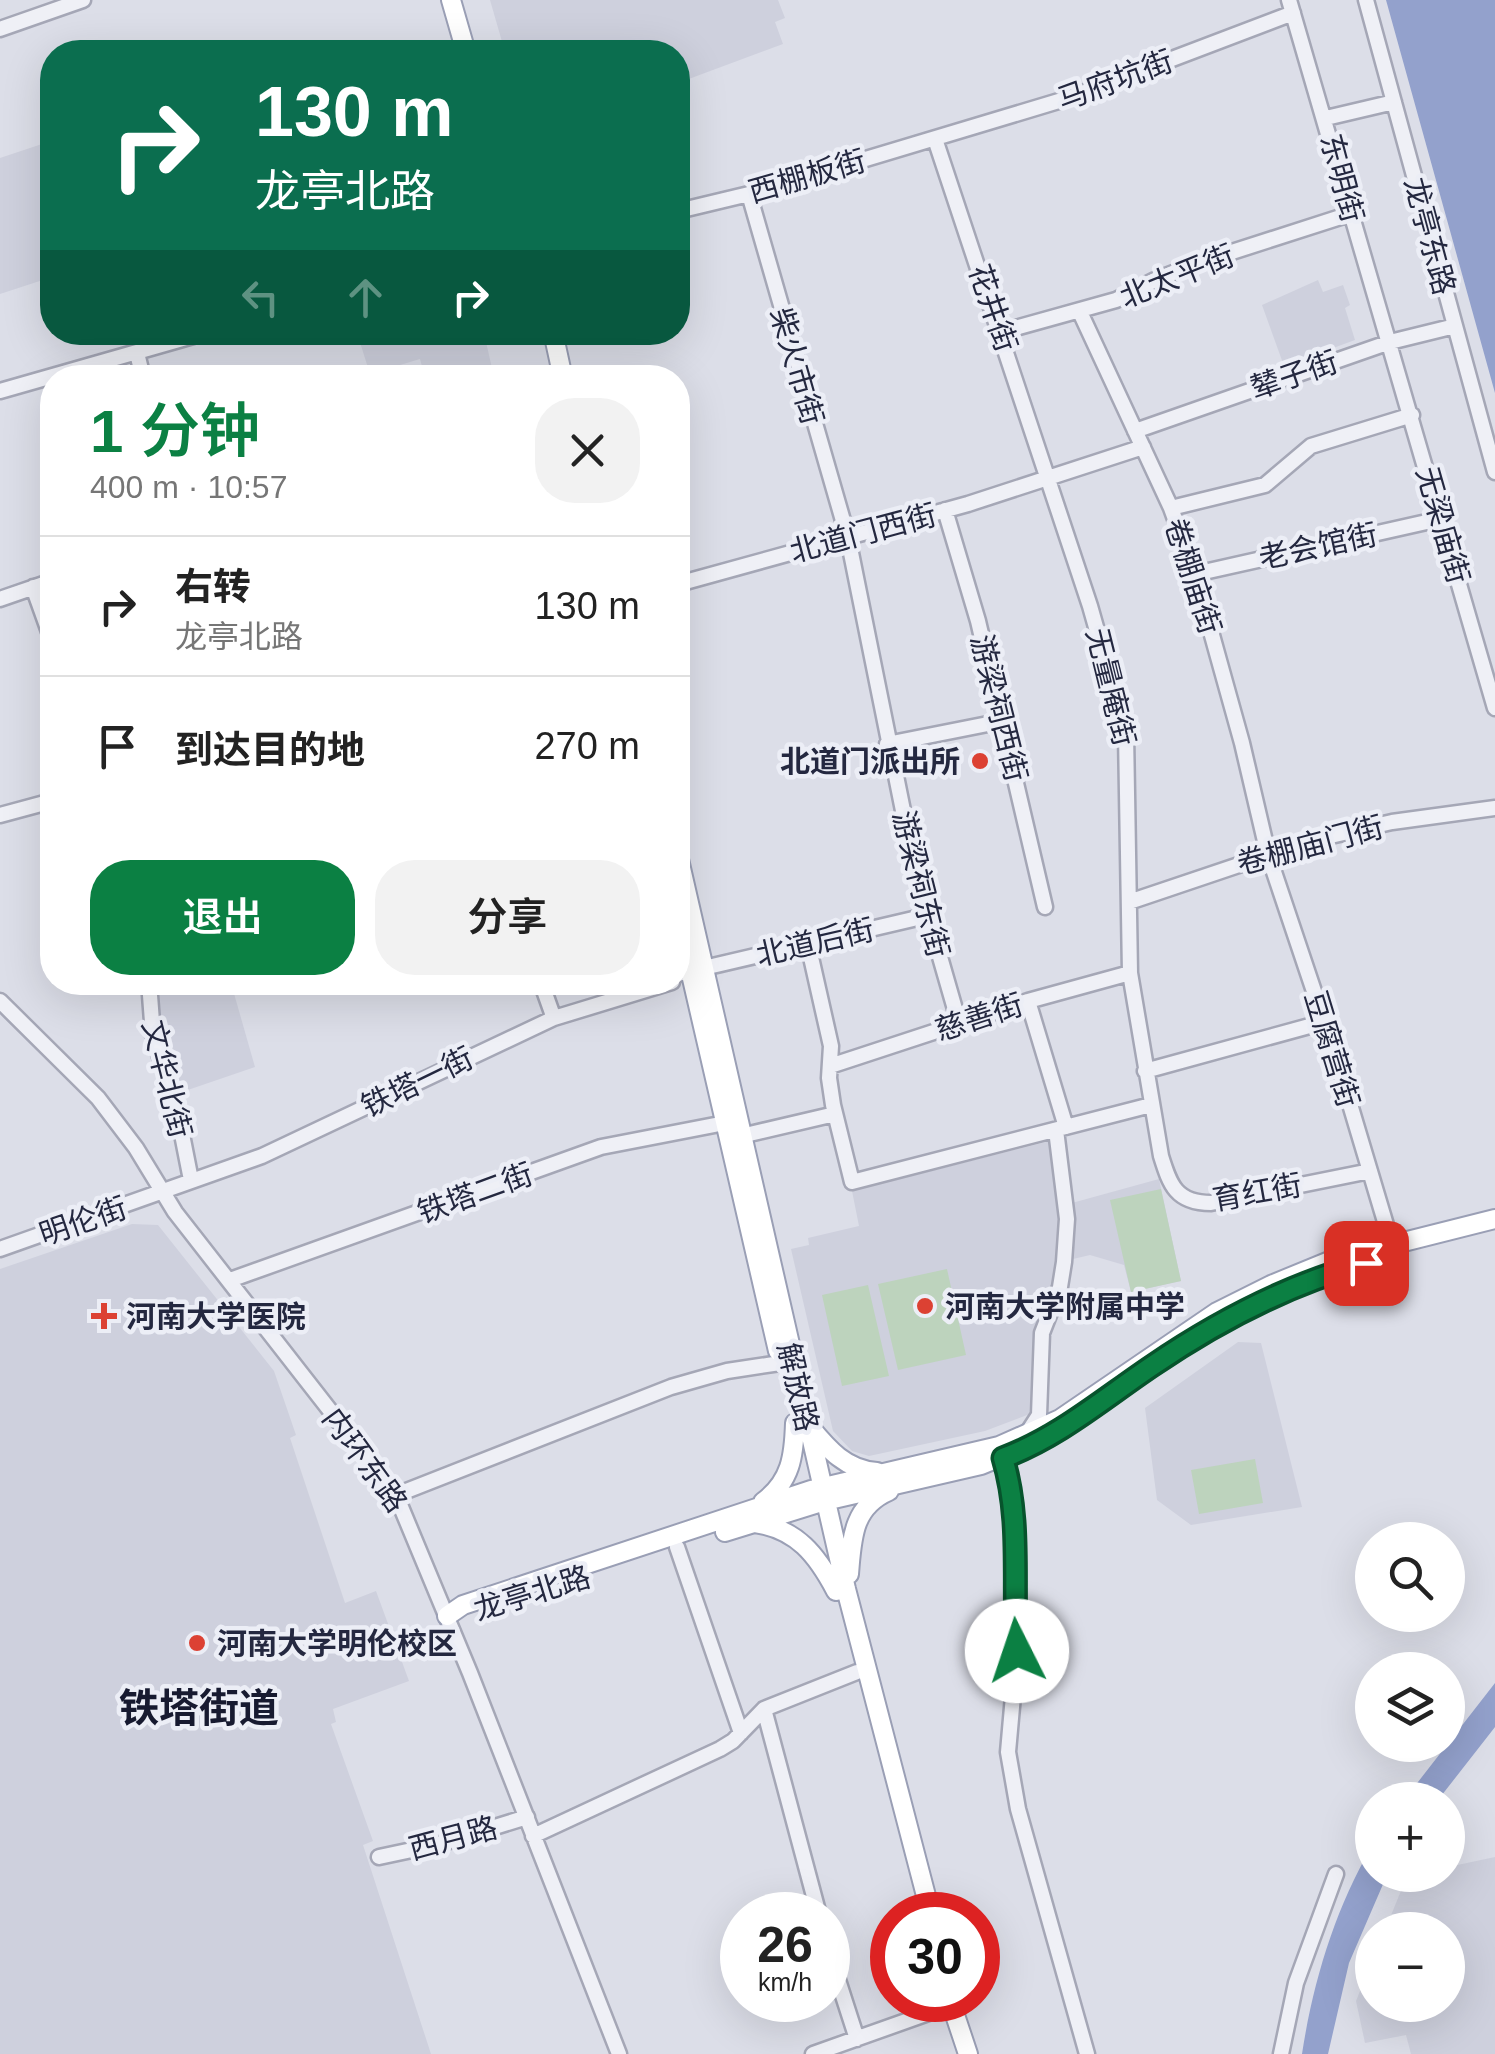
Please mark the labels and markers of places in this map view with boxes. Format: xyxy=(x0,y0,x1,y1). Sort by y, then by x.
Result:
place label: 北道门派出所 xyxy=(780,745,960,778)
marker: 北道门派出所 xyxy=(969,750,991,772)
pin xyxy=(1324,1221,1409,1306)
place label: 河南大学附属中学 xyxy=(945,1290,1185,1323)
marker: 河南大学附属中学 xyxy=(914,1295,936,1317)
place label: 河南大学医院 xyxy=(126,1300,306,1333)
marker: 河南大学医院 xyxy=(91,1303,117,1329)
place label: 河南大学明伦校区 xyxy=(217,1627,457,1660)
marker: 河南大学明伦校区 xyxy=(186,1632,208,1654)

